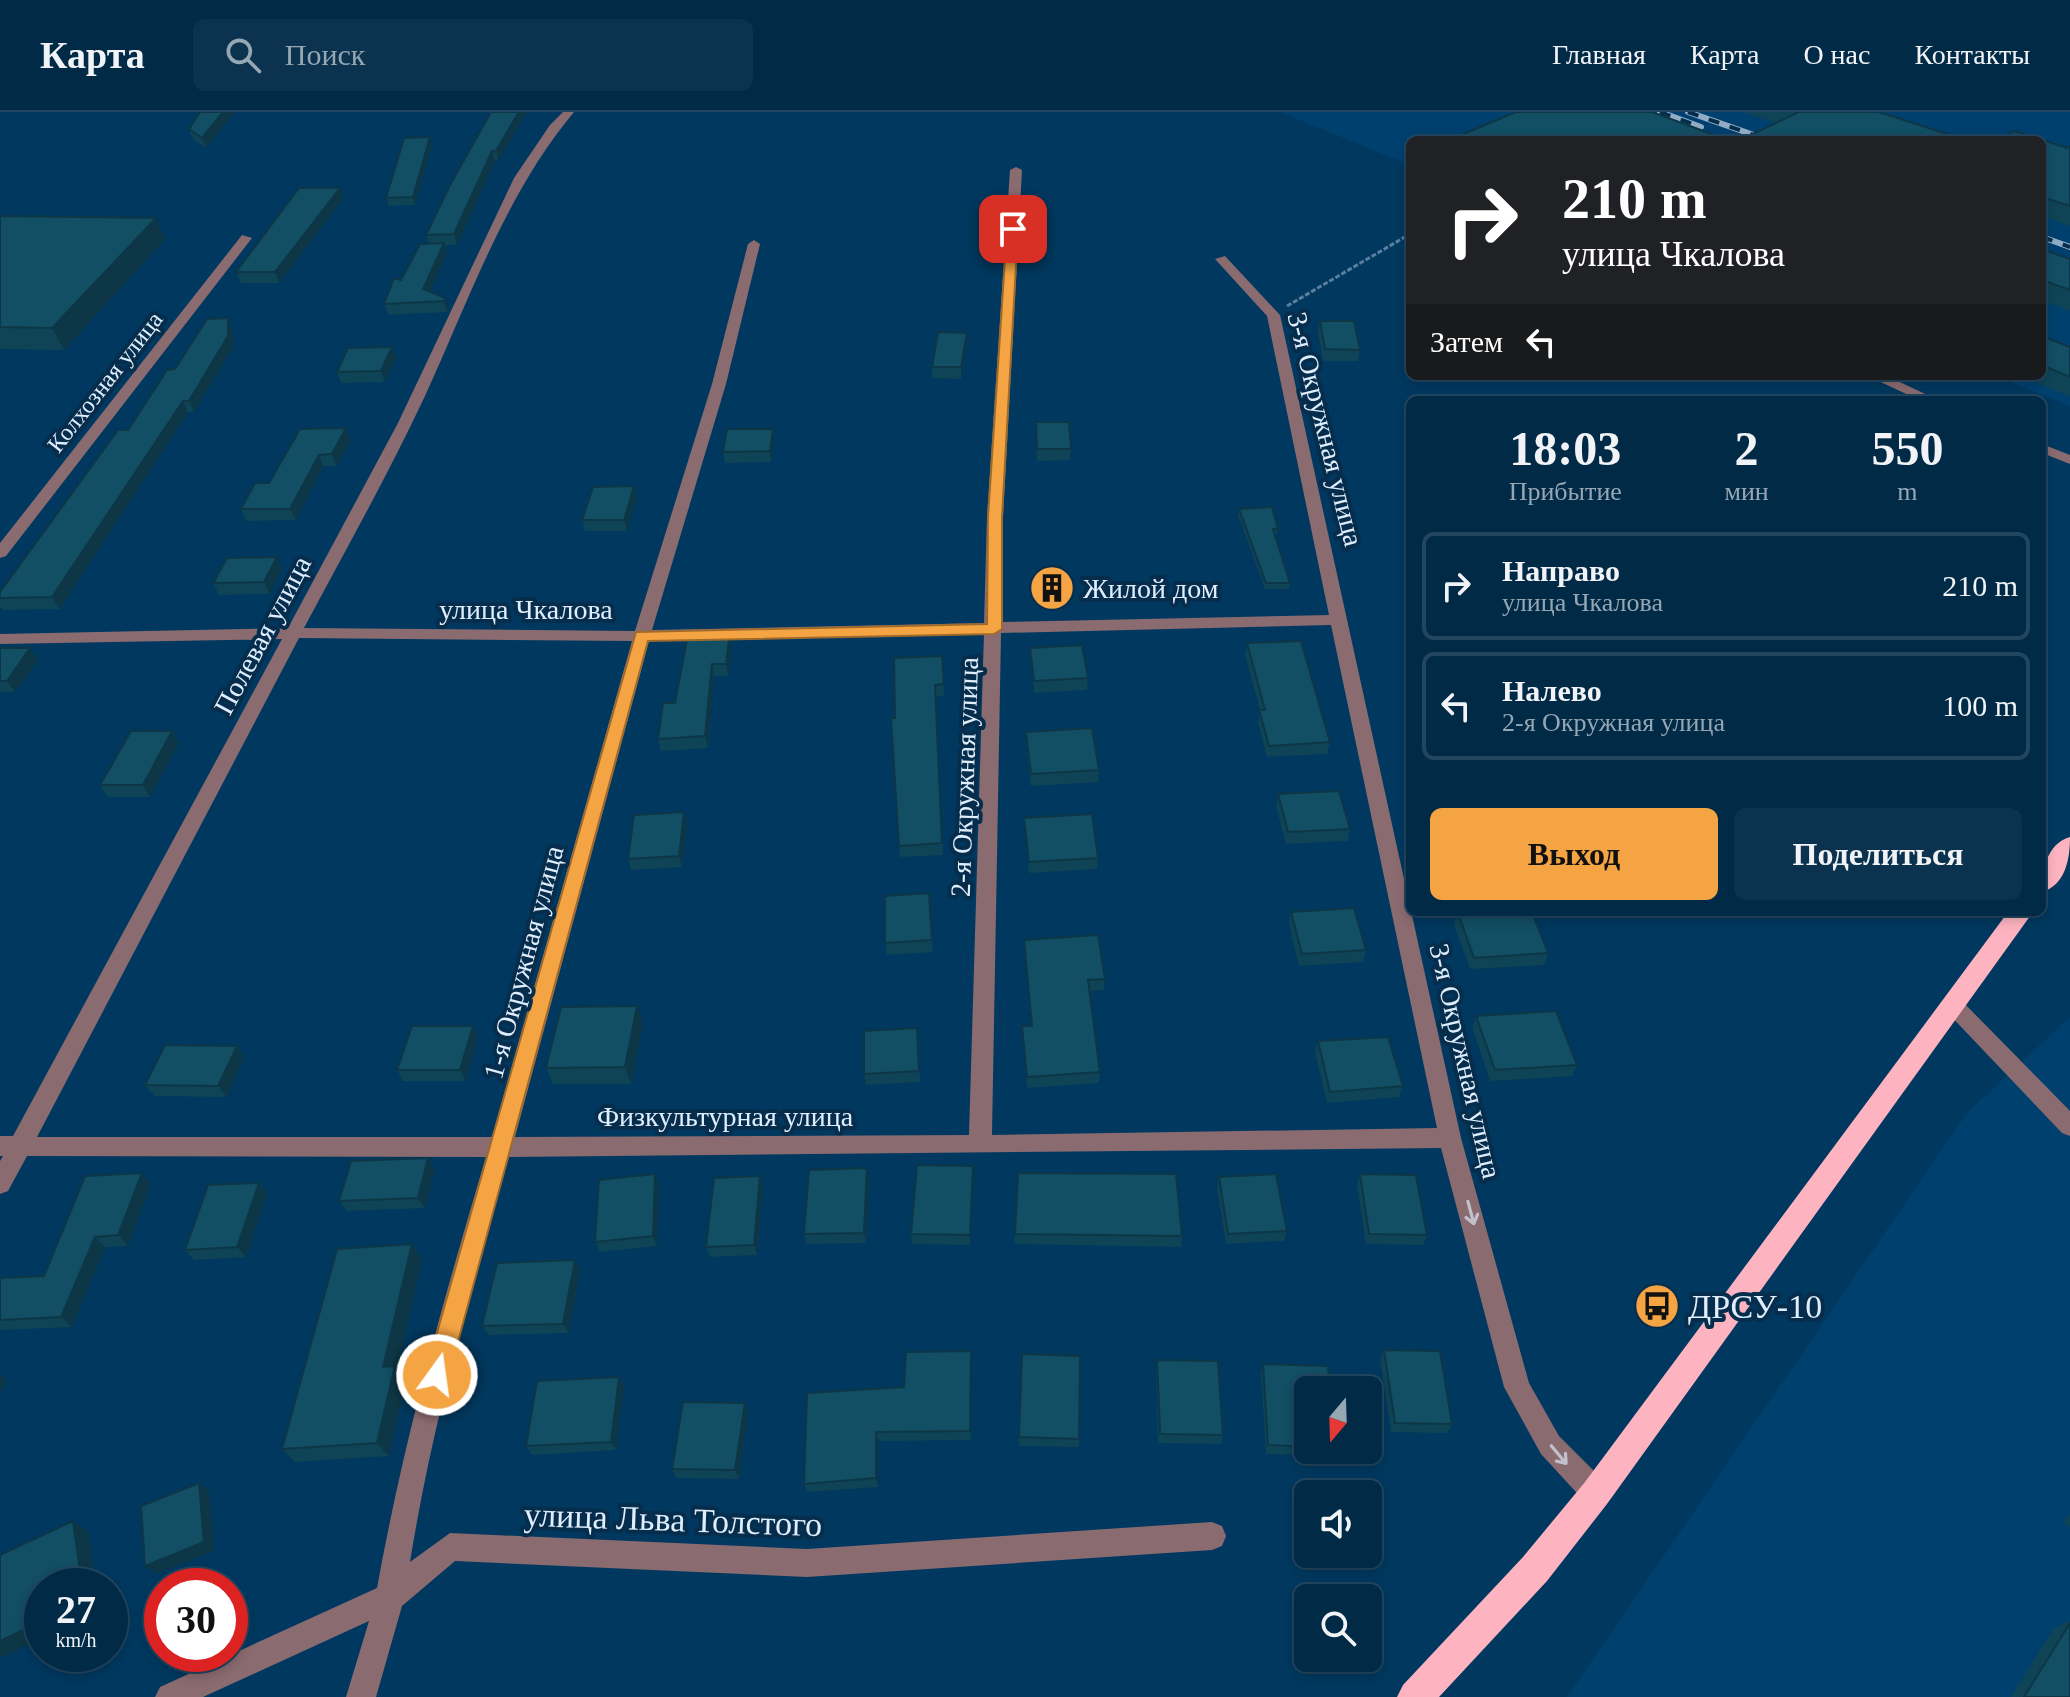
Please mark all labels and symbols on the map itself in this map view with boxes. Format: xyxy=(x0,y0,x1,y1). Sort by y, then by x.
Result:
pin xyxy=(979,195,1047,263)
street label: Колхозная улица xyxy=(42,306,168,457)
street label: 3-я Окружная улица xyxy=(1281,309,1370,550)
street label: Полевая улица xyxy=(208,550,317,720)
building icon: Жилой дом xyxy=(1028,564,1076,612)
place label: Жилой дом xyxy=(1083,573,1219,604)
street label: улица Чкалова xyxy=(439,594,613,625)
street label: 2-я Окружная улица xyxy=(945,656,984,898)
street label: 1-я Окружная улица xyxy=(477,842,570,1082)
street label: 3-я Окружная улица xyxy=(1423,941,1508,1182)
street label: Физкультурная улица xyxy=(597,1101,854,1132)
one-way arrow xyxy=(1464,1199,1479,1225)
bus stop icon: ДРСУ-10 xyxy=(1633,1282,1681,1330)
place label: ДРСУ-10 xyxy=(1688,1288,1822,1325)
position arrow xyxy=(395,1333,479,1417)
north arrow xyxy=(1294,1376,1382,1464)
one-way arrow xyxy=(1550,1444,1568,1464)
street label: улица Льва Толстого xyxy=(523,1496,823,1543)
speed limit sign: 30 xyxy=(144,1568,248,1672)

